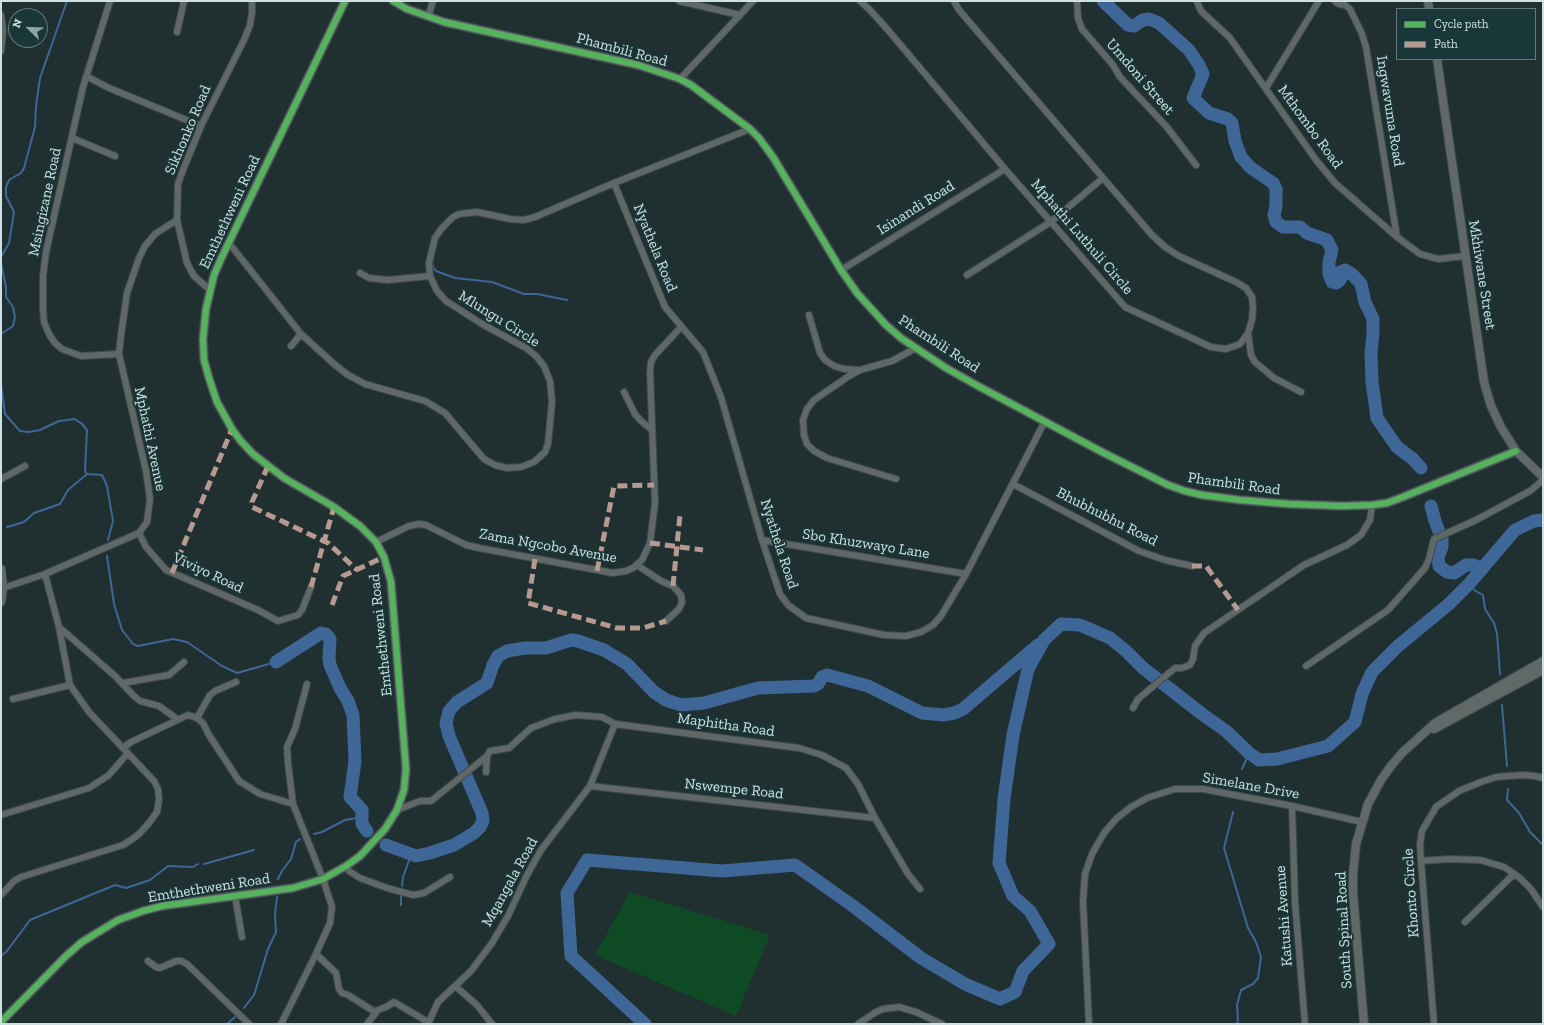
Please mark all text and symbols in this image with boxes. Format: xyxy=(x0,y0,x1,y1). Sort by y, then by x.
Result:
north arrow xyxy=(8,8,48,48)
legend xyxy=(1396,8,1536,60)
text: N xyxy=(10,17,25,30)
text: Cycle path xyxy=(1434,17,1488,31)
street label: Phambili Road xyxy=(575,29,669,71)
street label: Umdoni Street xyxy=(1102,35,1178,119)
text: Path xyxy=(1434,37,1458,51)
street label: Ingwavuma Road xyxy=(1372,54,1408,168)
street label: Sikhonko Road xyxy=(161,82,215,178)
street label: Mthombo Road xyxy=(1274,82,1346,172)
street label: Msingizane Road xyxy=(25,146,65,258)
street label: Emthethweni Road xyxy=(196,152,264,272)
street label: Mphathi Luthuli Circle xyxy=(1027,176,1137,298)
street label: Isinandi Road xyxy=(874,177,958,239)
street label: Nyathela Road xyxy=(629,201,681,295)
street label: Mkhiwane Street xyxy=(1464,219,1500,331)
street label: Mlungu Circle xyxy=(455,287,543,351)
street label: Phambili Road xyxy=(895,311,983,377)
street label: Mphathi Avenue xyxy=(130,385,170,493)
street label: Phambili Road xyxy=(1187,469,1281,499)
street label: Bhubhubhu Road xyxy=(1053,484,1161,550)
street label: Nyathela Road xyxy=(756,497,802,591)
street label: Zama Ngcobo Avenue xyxy=(478,525,618,567)
street label: Sbo Khuzwayo Lane xyxy=(801,525,931,563)
street label: Viviyo Road xyxy=(170,549,246,597)
street label: Emthethweni Road xyxy=(366,573,396,697)
street label: Maphitha Road xyxy=(676,709,776,741)
street label: Simelane Drive xyxy=(1201,769,1301,803)
street label: Nswempe Road xyxy=(684,775,784,803)
street label: Mqangala Road xyxy=(478,834,542,930)
street label: Khonto Circle xyxy=(1399,848,1423,938)
street label: Katushi Avenue xyxy=(1272,865,1296,967)
street label: Emthethweni Road xyxy=(147,869,271,907)
street label: South Spinal Road xyxy=(1332,871,1356,989)

